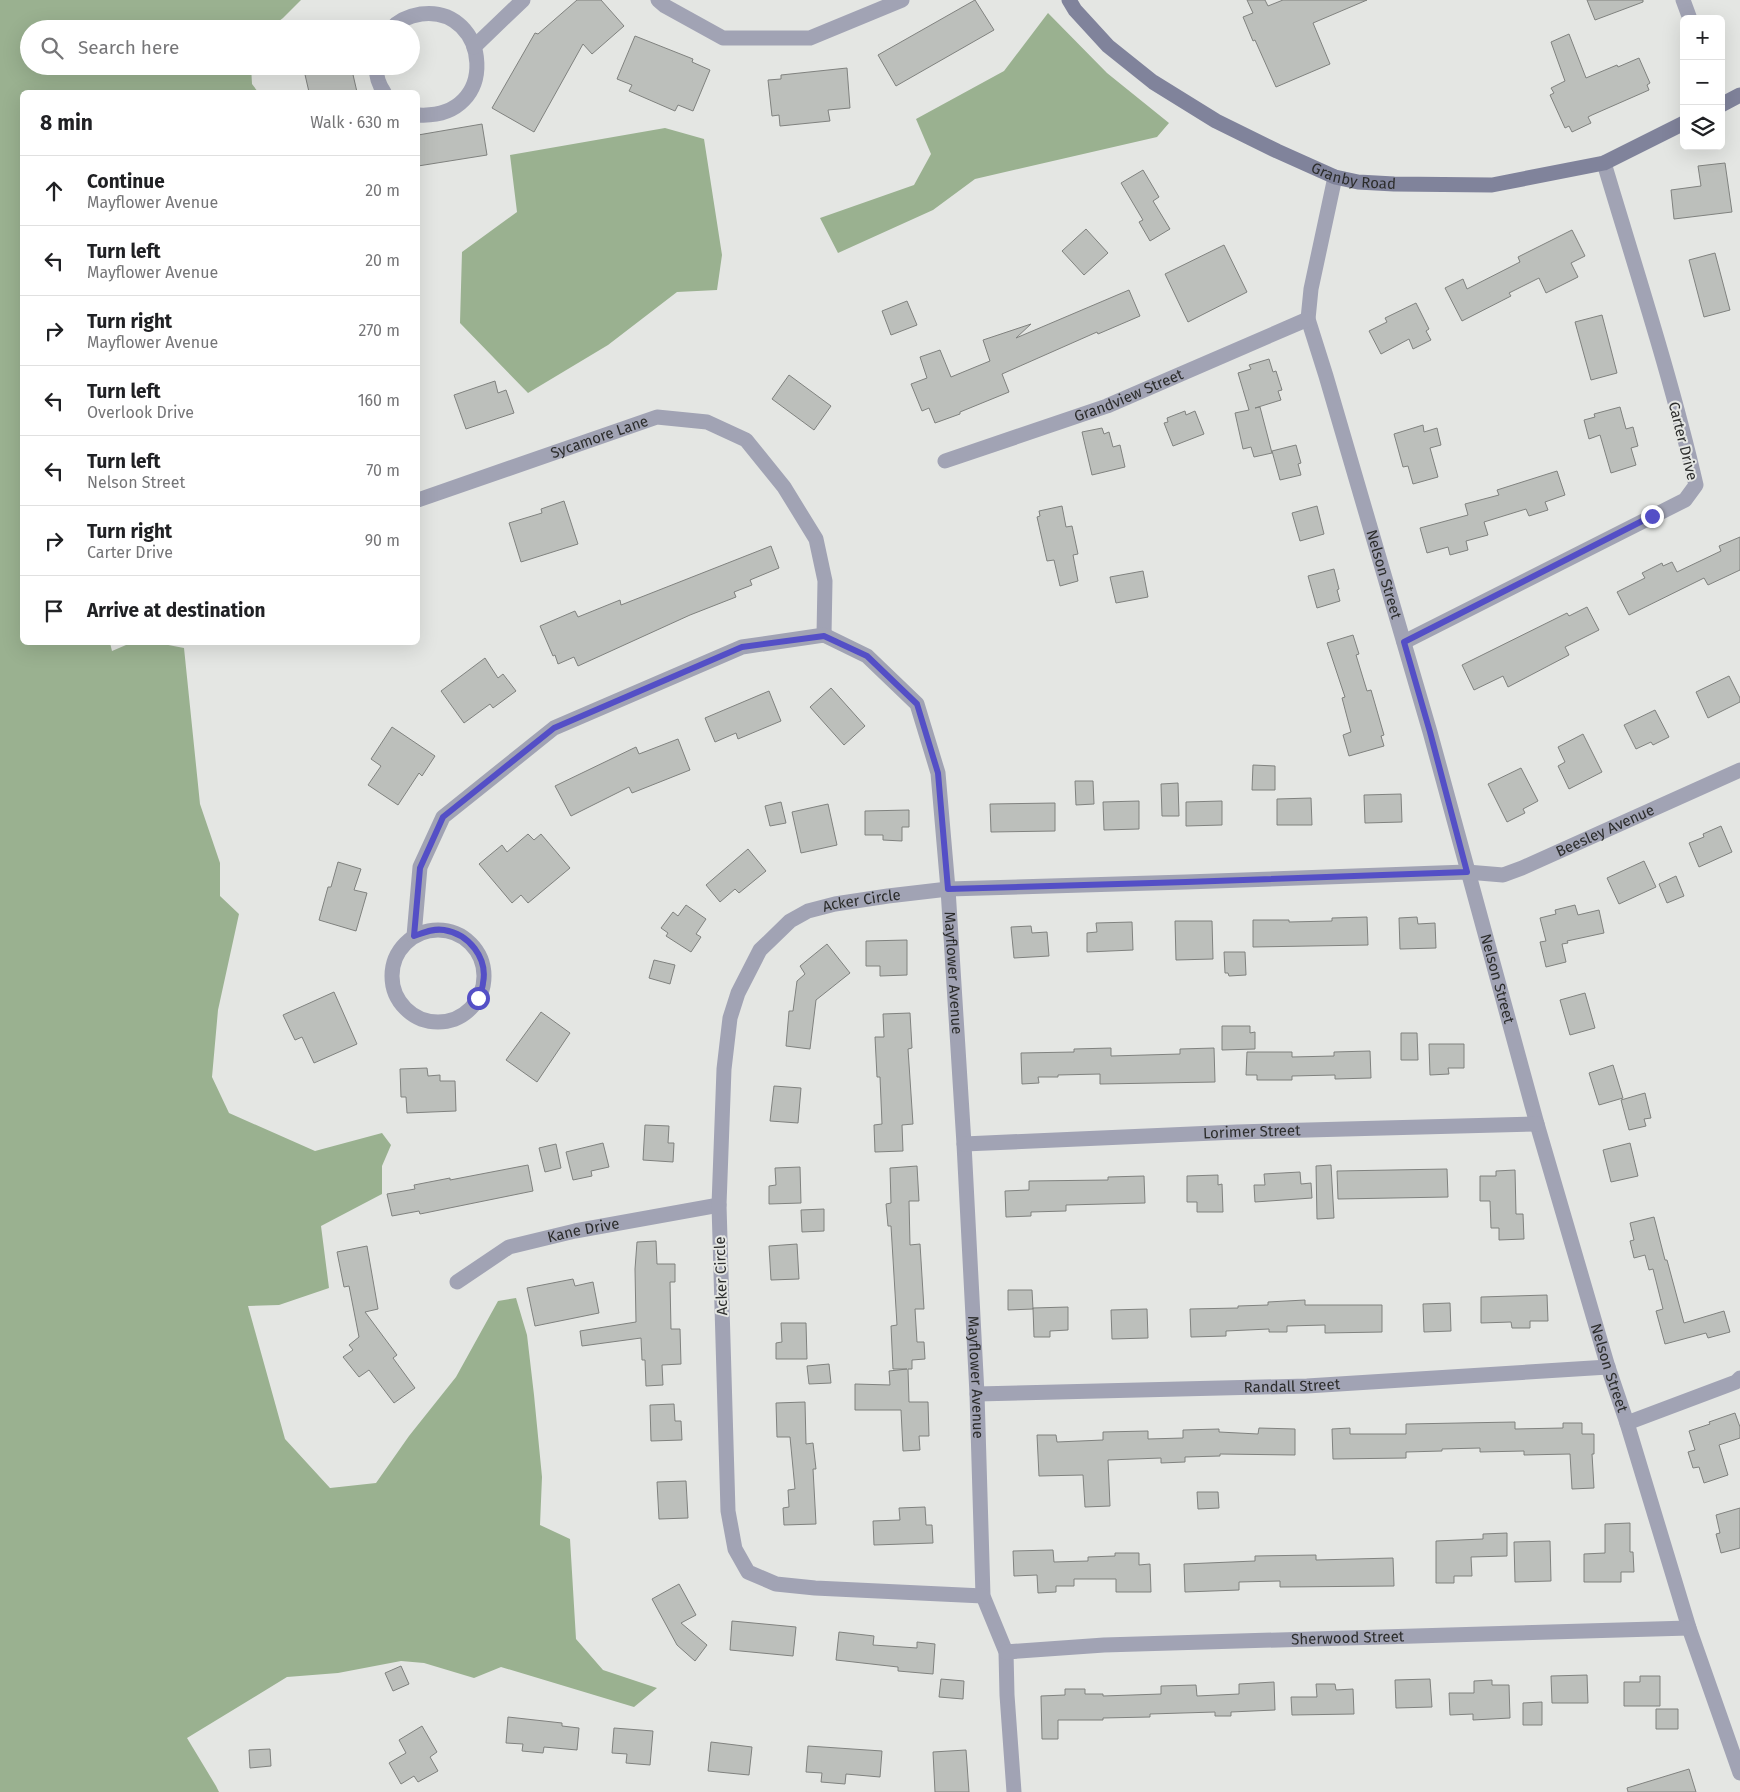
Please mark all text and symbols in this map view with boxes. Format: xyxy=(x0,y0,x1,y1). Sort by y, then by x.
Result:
map controls xyxy=(1680,15,1725,150)
button: + xyxy=(1680,15,1725,60)
search box xyxy=(20,20,420,75)
icon: search xyxy=(38,34,66,62)
text: Search here xyxy=(78,36,179,59)
button: − xyxy=(1680,60,1725,105)
button: layers xyxy=(1680,105,1725,150)
text: 8 min xyxy=(40,110,93,136)
text: Walk · 630 m xyxy=(310,113,400,132)
street label: Granby Road xyxy=(1308,159,1396,193)
text: Continue xyxy=(87,170,165,193)
icon: ahead xyxy=(40,177,68,205)
text: 20 m xyxy=(365,181,400,200)
text: Mayflower Avenue xyxy=(87,193,218,212)
text: Turn left xyxy=(87,240,161,263)
icon: left xyxy=(40,247,68,275)
text: 20 m xyxy=(365,251,400,270)
text: Mayflower Avenue xyxy=(87,263,218,282)
text: Turn right xyxy=(87,310,172,333)
icon: right xyxy=(40,317,68,345)
text: 270 m xyxy=(358,321,400,340)
text: Mayflower Avenue xyxy=(87,333,218,352)
street label: Grandview Street xyxy=(1072,365,1186,425)
text: Turn left xyxy=(87,380,161,403)
icon: left xyxy=(40,387,68,415)
text: 160 m xyxy=(358,391,400,410)
street label: Carter Drive xyxy=(1665,400,1701,482)
text: Overlook Drive xyxy=(87,403,194,422)
street label: Sycamore Lane xyxy=(548,412,651,462)
text: Turn left xyxy=(87,450,161,473)
icon: left xyxy=(40,457,68,485)
text: 70 m xyxy=(366,461,400,480)
text: Nelson Street xyxy=(87,473,185,492)
route end xyxy=(1641,505,1664,528)
text: Turn right xyxy=(87,520,172,543)
icon: right xyxy=(40,527,68,555)
street label: Nelson Street xyxy=(1362,527,1406,622)
text: 90 m xyxy=(365,531,400,550)
text: Carter Drive xyxy=(87,543,173,562)
icon: arrive xyxy=(40,597,68,625)
text: Arrive at destination xyxy=(87,599,266,622)
street label: Beesley Avenue xyxy=(1553,801,1657,861)
street label: Acker Circle xyxy=(820,886,902,916)
street label: Mayflower Avenue xyxy=(940,911,966,1035)
street label: Nelson Street xyxy=(1477,932,1518,1026)
route start xyxy=(467,987,490,1010)
street label: Lorimer Street xyxy=(1203,1121,1301,1142)
street label: Kane Drive xyxy=(546,1214,621,1246)
street label: Acker Circle xyxy=(711,1236,731,1316)
street label: Mayflower Avenue xyxy=(964,1315,987,1439)
street label: Nelson Street xyxy=(1587,1321,1632,1415)
street label: Randall Street xyxy=(1243,1375,1341,1397)
street label: Sherwood Street xyxy=(1291,1627,1405,1649)

